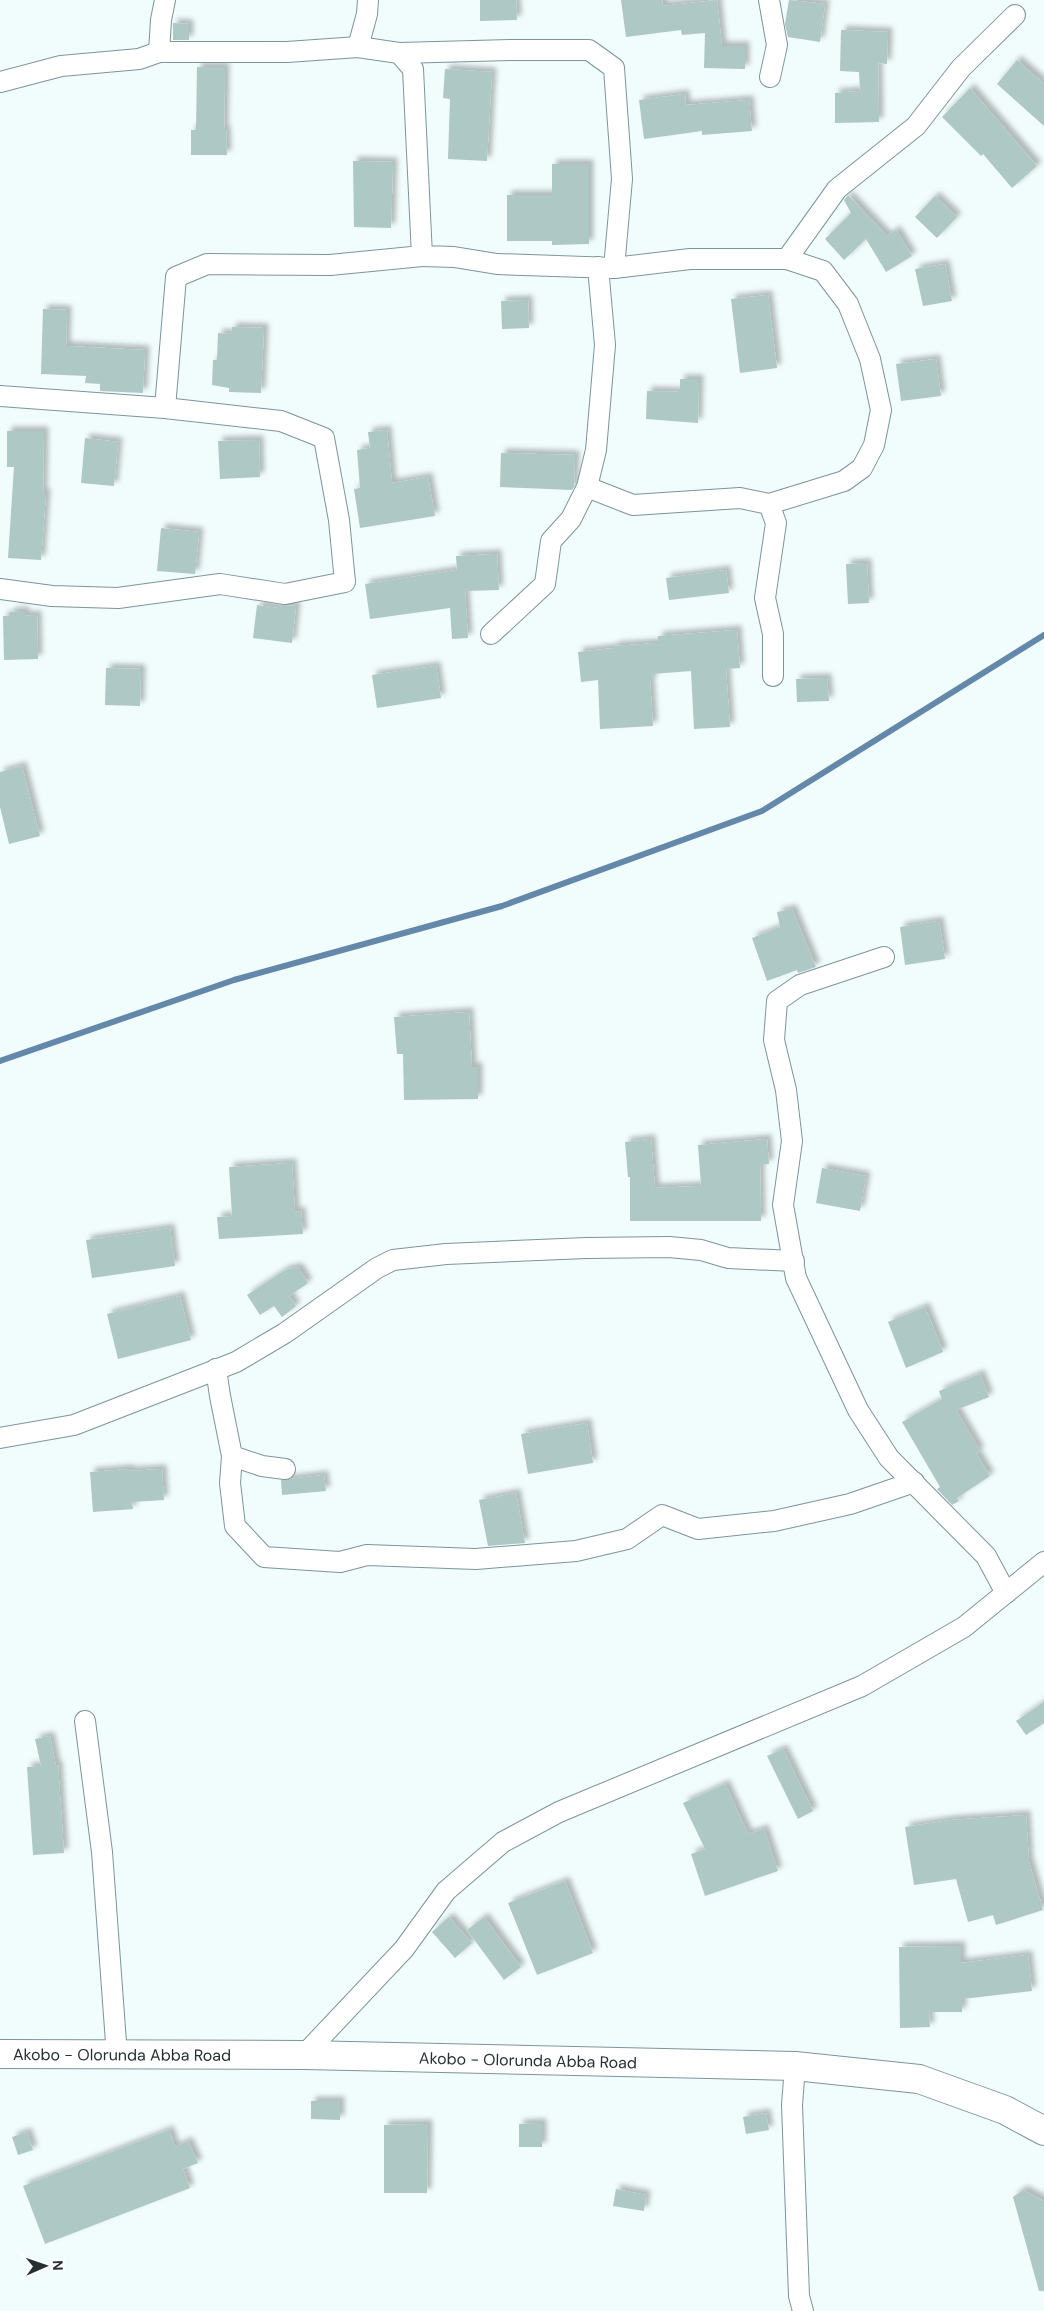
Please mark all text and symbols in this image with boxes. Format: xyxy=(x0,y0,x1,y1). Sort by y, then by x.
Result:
street label: Akobo - Olorunda Abba Road xyxy=(13,2044,231,2066)
street label: Akobo - Olorunda Abba Road xyxy=(419,2048,637,2073)
north arrow xyxy=(20,2241,70,2291)
text: N xyxy=(49,2260,67,2271)

